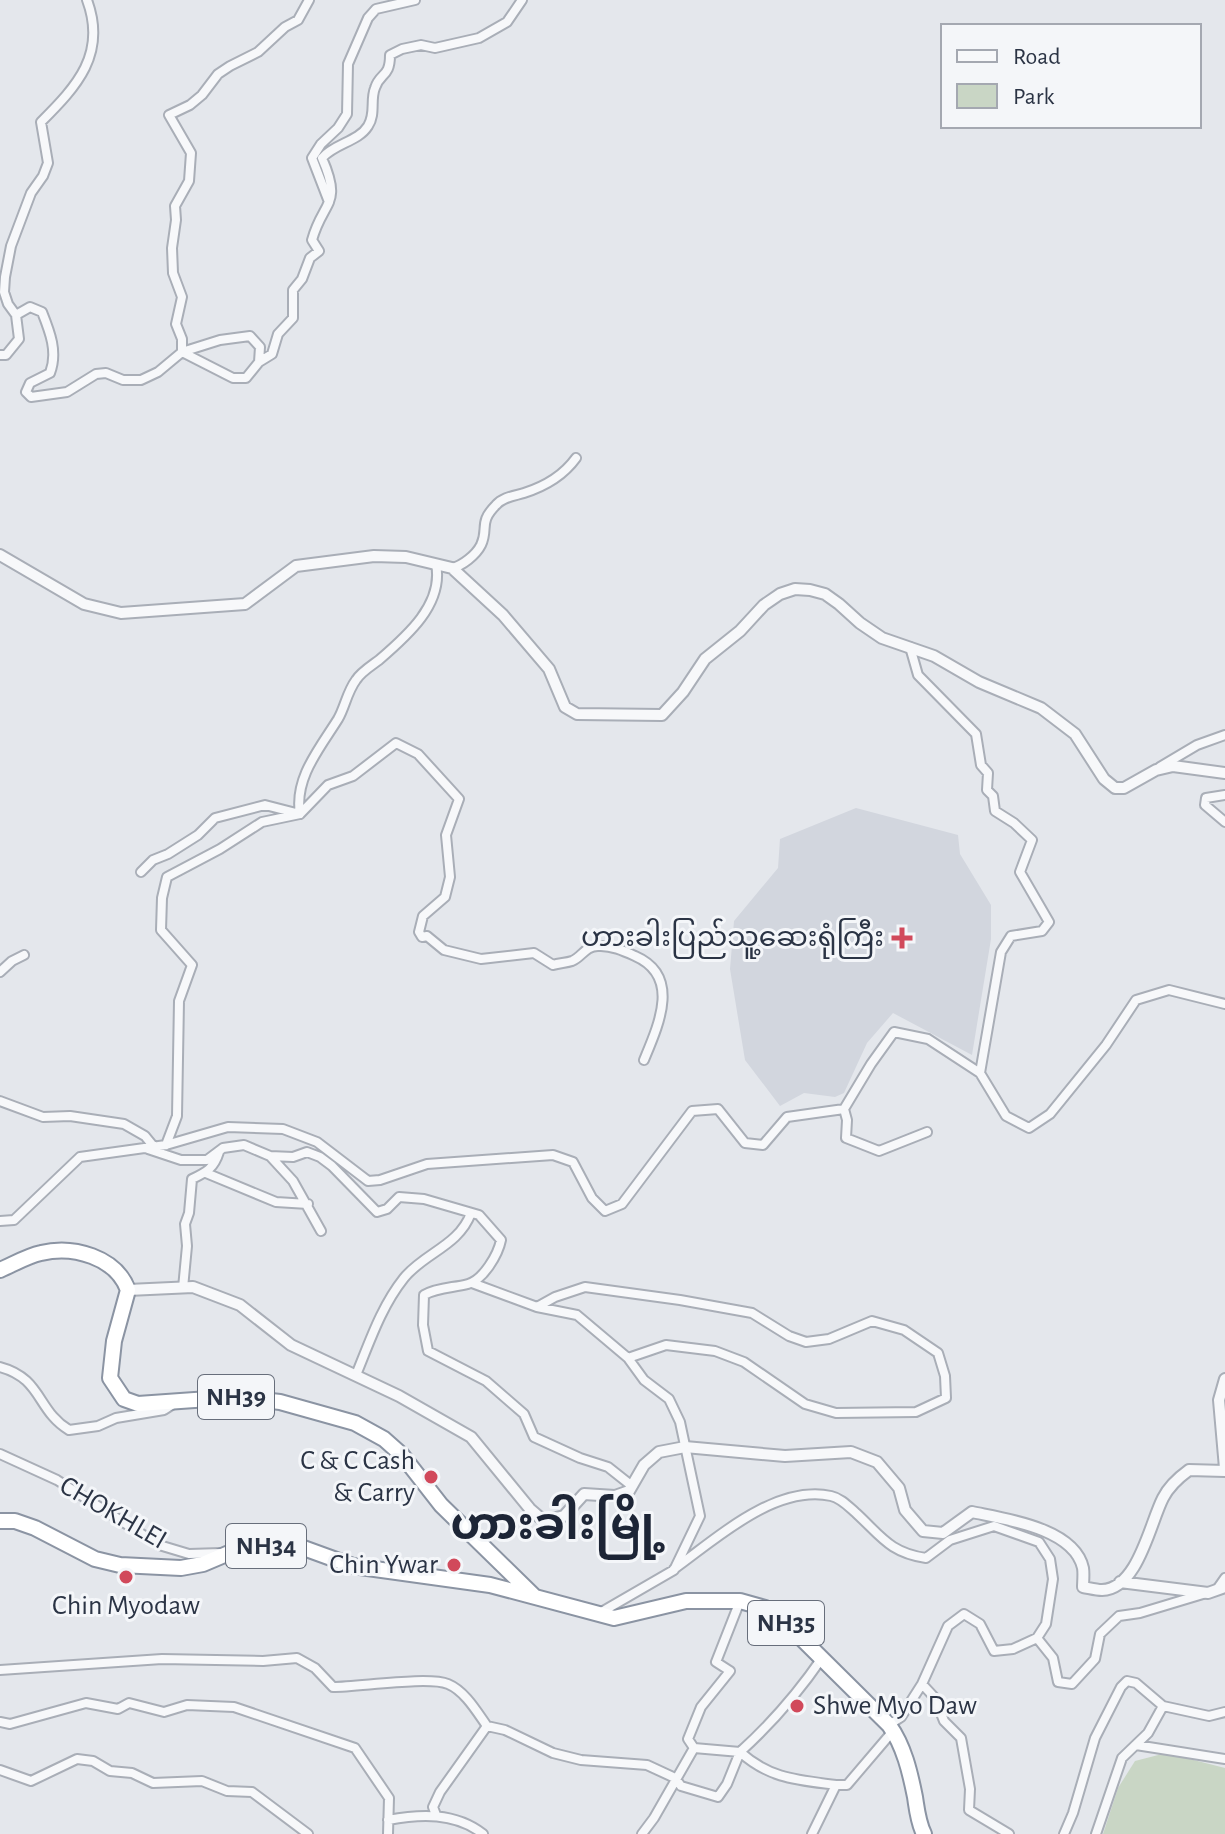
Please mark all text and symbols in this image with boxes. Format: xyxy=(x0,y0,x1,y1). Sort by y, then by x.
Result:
legend xyxy=(941,24,1201,128)
text: Road xyxy=(1013,45,1061,69)
text: Park xyxy=(1013,85,1054,109)
place label: ဟားခါးပြည်သူ့ဆေးရုံကြီး xyxy=(581,918,884,959)
marker: ဟားခါးပြည်သူ့ဆေးရုံကြီး xyxy=(891,927,913,949)
road number: NH39 xyxy=(198,1375,274,1419)
place label: C & C Cash & Carry xyxy=(300,1447,415,1507)
marker: C & C Cash & Carry xyxy=(422,1468,440,1486)
street label: CHOKHLEI xyxy=(55,1471,171,1555)
district label: ဟားခါးမြို့ xyxy=(450,1493,666,1560)
road number: NH34 xyxy=(226,1524,306,1568)
place label: Chin Ywar xyxy=(329,1551,438,1579)
marker: Chin Ywar xyxy=(445,1556,463,1574)
marker: Chin Myodaw xyxy=(117,1568,135,1586)
place label: Chin Myodaw xyxy=(52,1592,200,1620)
road number: NH35 xyxy=(748,1601,824,1645)
place label: Shwe Myo Daw xyxy=(813,1692,977,1720)
marker: Shwe Myo Daw xyxy=(788,1697,806,1715)

